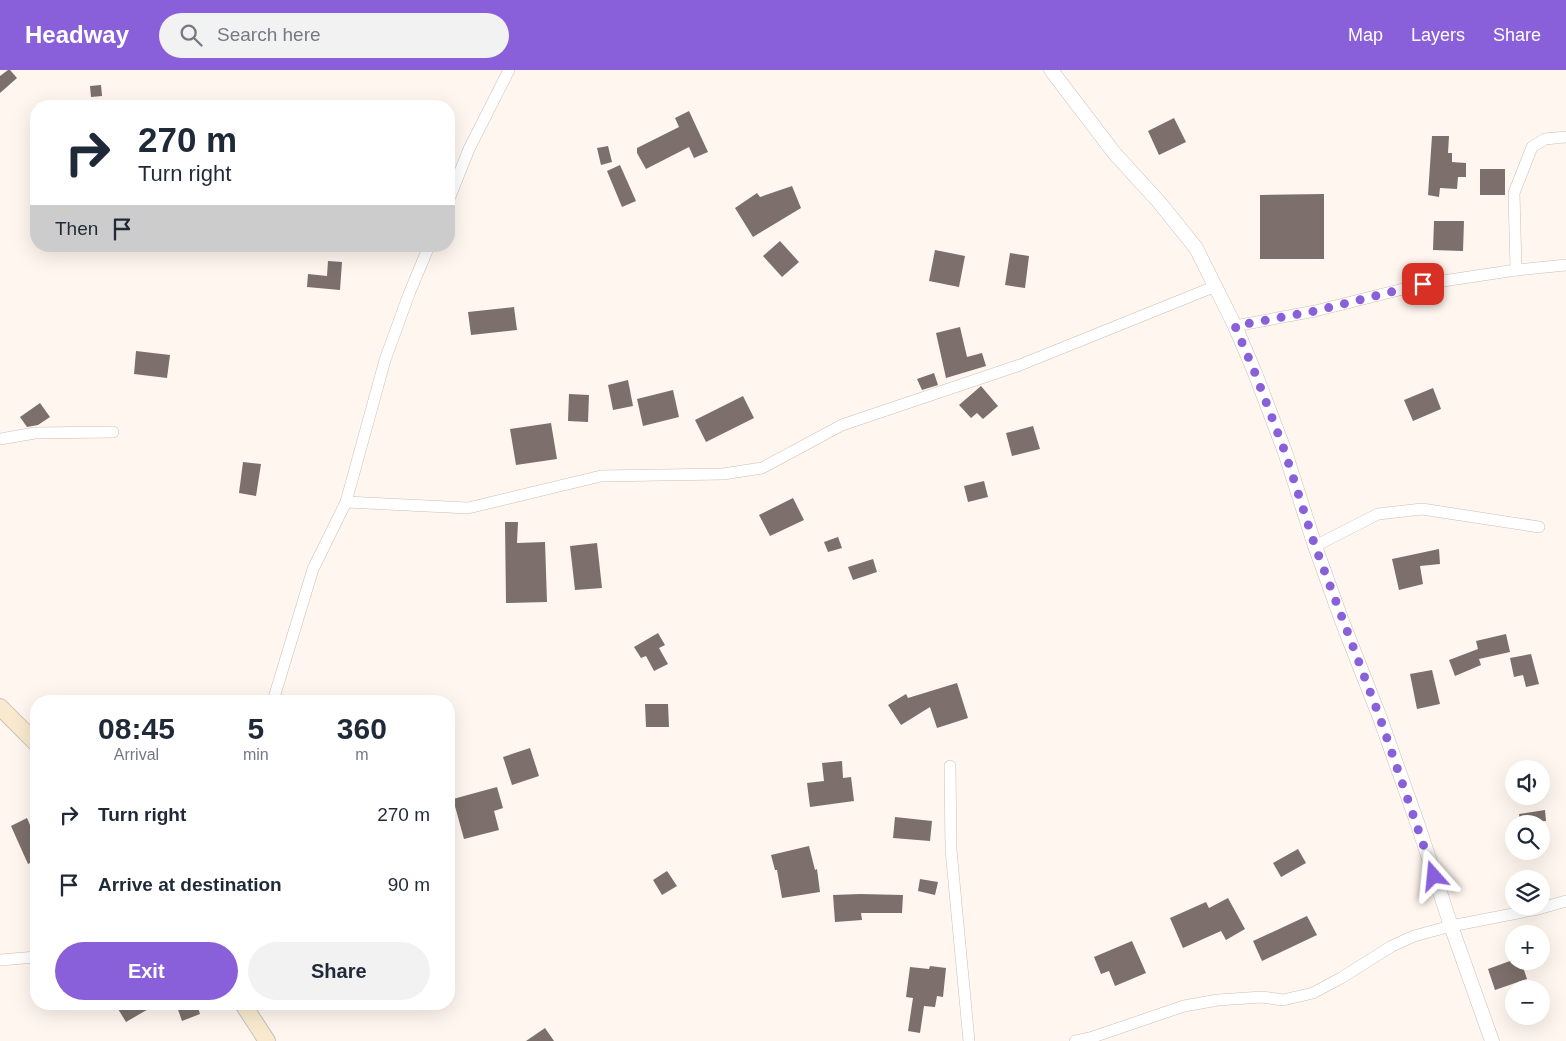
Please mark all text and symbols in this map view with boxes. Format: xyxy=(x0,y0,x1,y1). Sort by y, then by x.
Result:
search box xyxy=(159,13,509,58)
text: Headway xyxy=(25,21,129,48)
icon: search xyxy=(177,21,205,49)
text: Search here xyxy=(217,24,321,45)
text: Map xyxy=(1348,25,1383,45)
text: Layers xyxy=(1411,25,1465,45)
text: Share xyxy=(1493,25,1541,45)
icon: right xyxy=(55,120,120,185)
text: 270 m xyxy=(138,120,237,159)
text: Turn right xyxy=(138,161,231,186)
icon: arrive xyxy=(108,215,136,243)
text: Then xyxy=(55,218,98,239)
pin xyxy=(1402,263,1444,305)
icon: arrive xyxy=(1409,270,1437,298)
text: 08:45 xyxy=(98,712,175,745)
text: 5 xyxy=(247,712,264,745)
text: 360 xyxy=(337,712,387,745)
text: Arrival xyxy=(114,746,159,763)
text: min xyxy=(243,746,269,763)
text: m xyxy=(355,746,368,763)
map controls xyxy=(1505,760,1550,1025)
button: sound xyxy=(1505,760,1550,805)
icon: right xyxy=(55,801,83,829)
text: Turn right xyxy=(98,804,186,825)
text: 270 m xyxy=(377,804,430,825)
button: search xyxy=(1505,815,1550,860)
position arrow xyxy=(1407,849,1459,901)
button: layers xyxy=(1505,870,1550,915)
icon: arrive xyxy=(55,871,83,899)
text: Arrive at destination xyxy=(98,874,282,895)
text: 90 m xyxy=(388,874,430,895)
button: + xyxy=(1505,925,1550,970)
button: Exit xyxy=(55,942,238,1000)
button: Share xyxy=(248,942,430,1000)
button: − xyxy=(1505,980,1550,1025)

